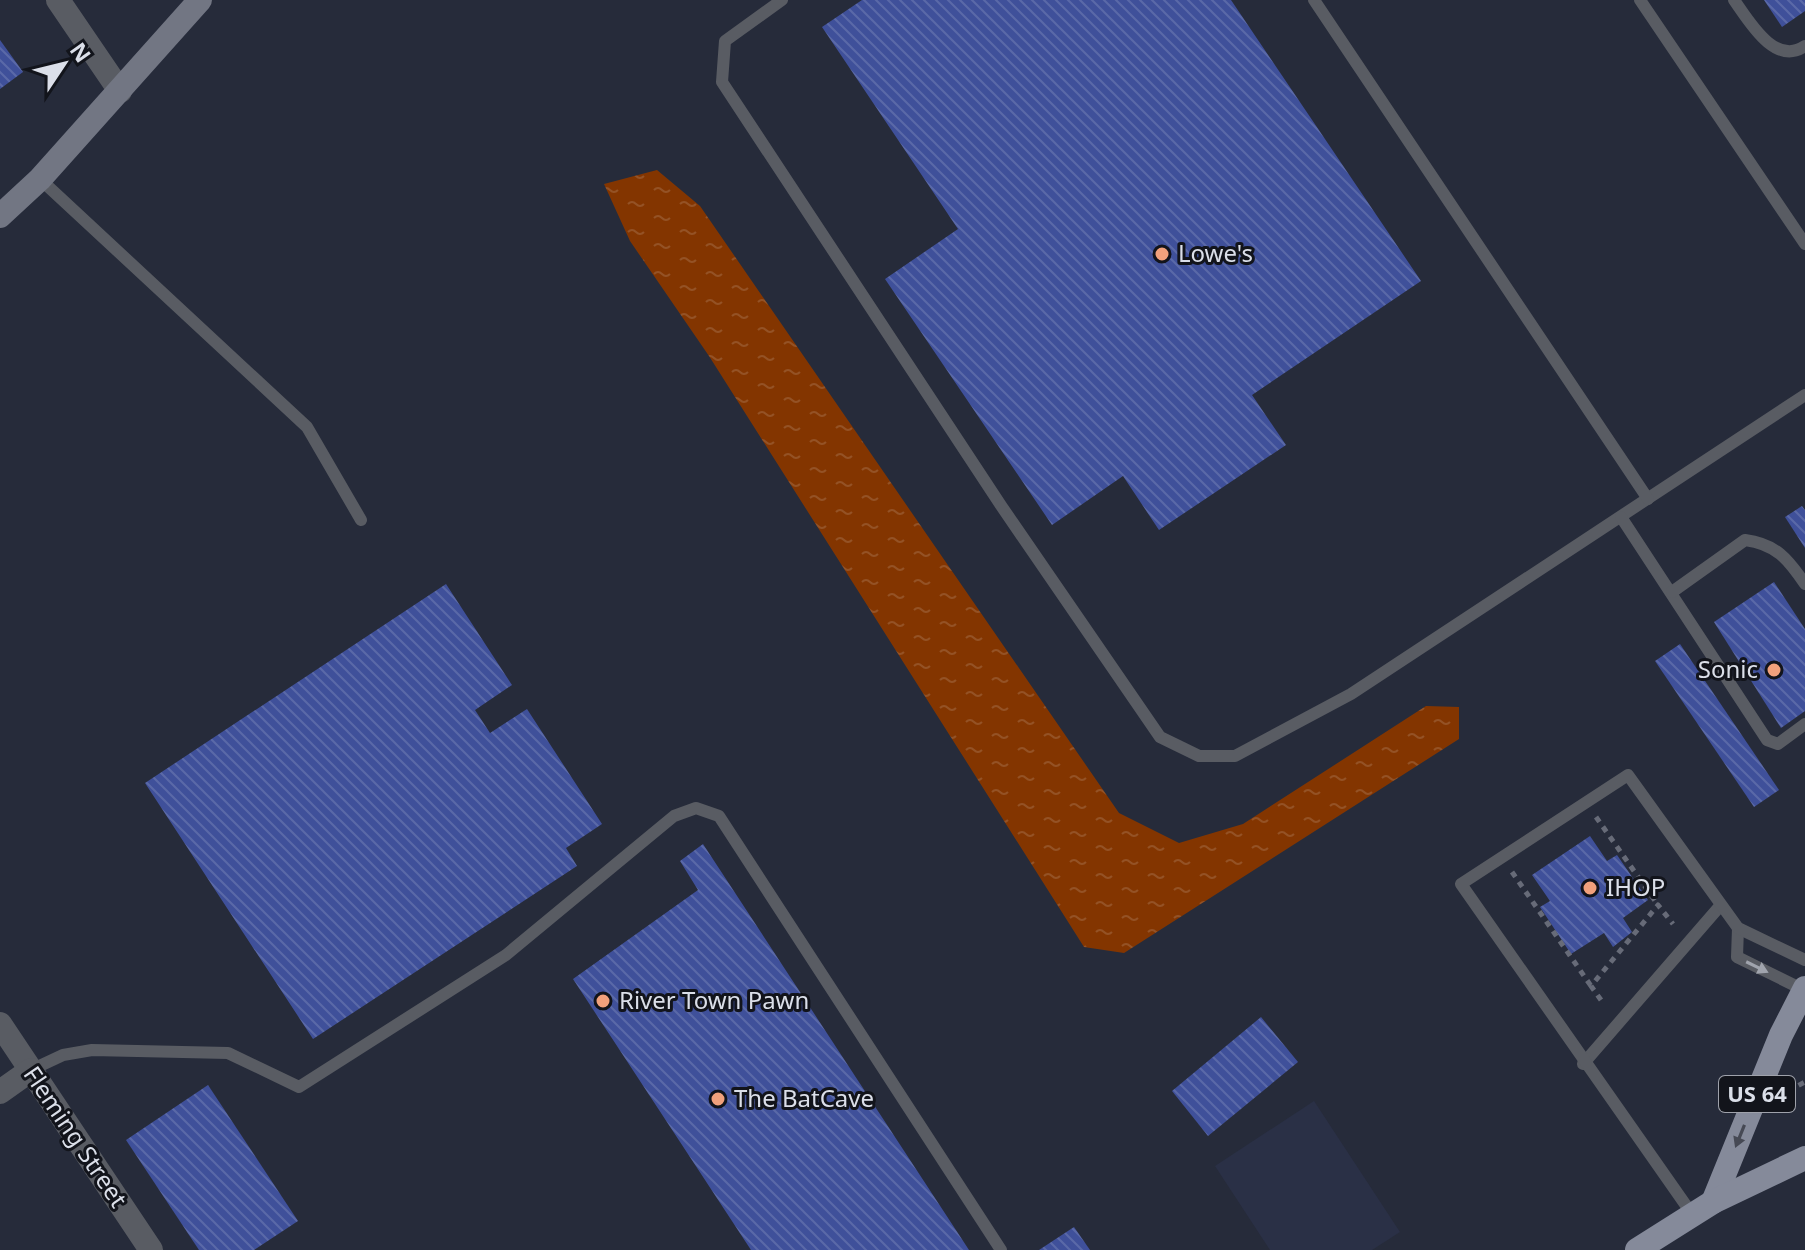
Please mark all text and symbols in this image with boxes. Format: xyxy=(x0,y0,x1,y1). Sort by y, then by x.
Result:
north arrow xyxy=(24,24,104,104)
text: N xyxy=(64,36,99,68)
place label: Lowe's xyxy=(1178,236,1253,269)
marker: Lowe's xyxy=(1153,245,1171,263)
place label: Sonic xyxy=(1698,652,1758,685)
marker: Sonic xyxy=(1765,661,1783,679)
place label: IHOP xyxy=(1606,870,1665,903)
marker: IHOP xyxy=(1581,879,1599,897)
one-way arrow xyxy=(1746,960,1769,974)
place label: River Town Pawn xyxy=(619,983,809,1016)
marker: River Town Pawn xyxy=(594,992,612,1010)
street label: Fleming Street xyxy=(17,1059,136,1214)
road number: US 64 xyxy=(1719,1076,1795,1112)
place label: The BatCave xyxy=(734,1081,874,1114)
marker: The BatCave xyxy=(709,1090,727,1108)
one-way arrow xyxy=(1733,1124,1746,1148)

